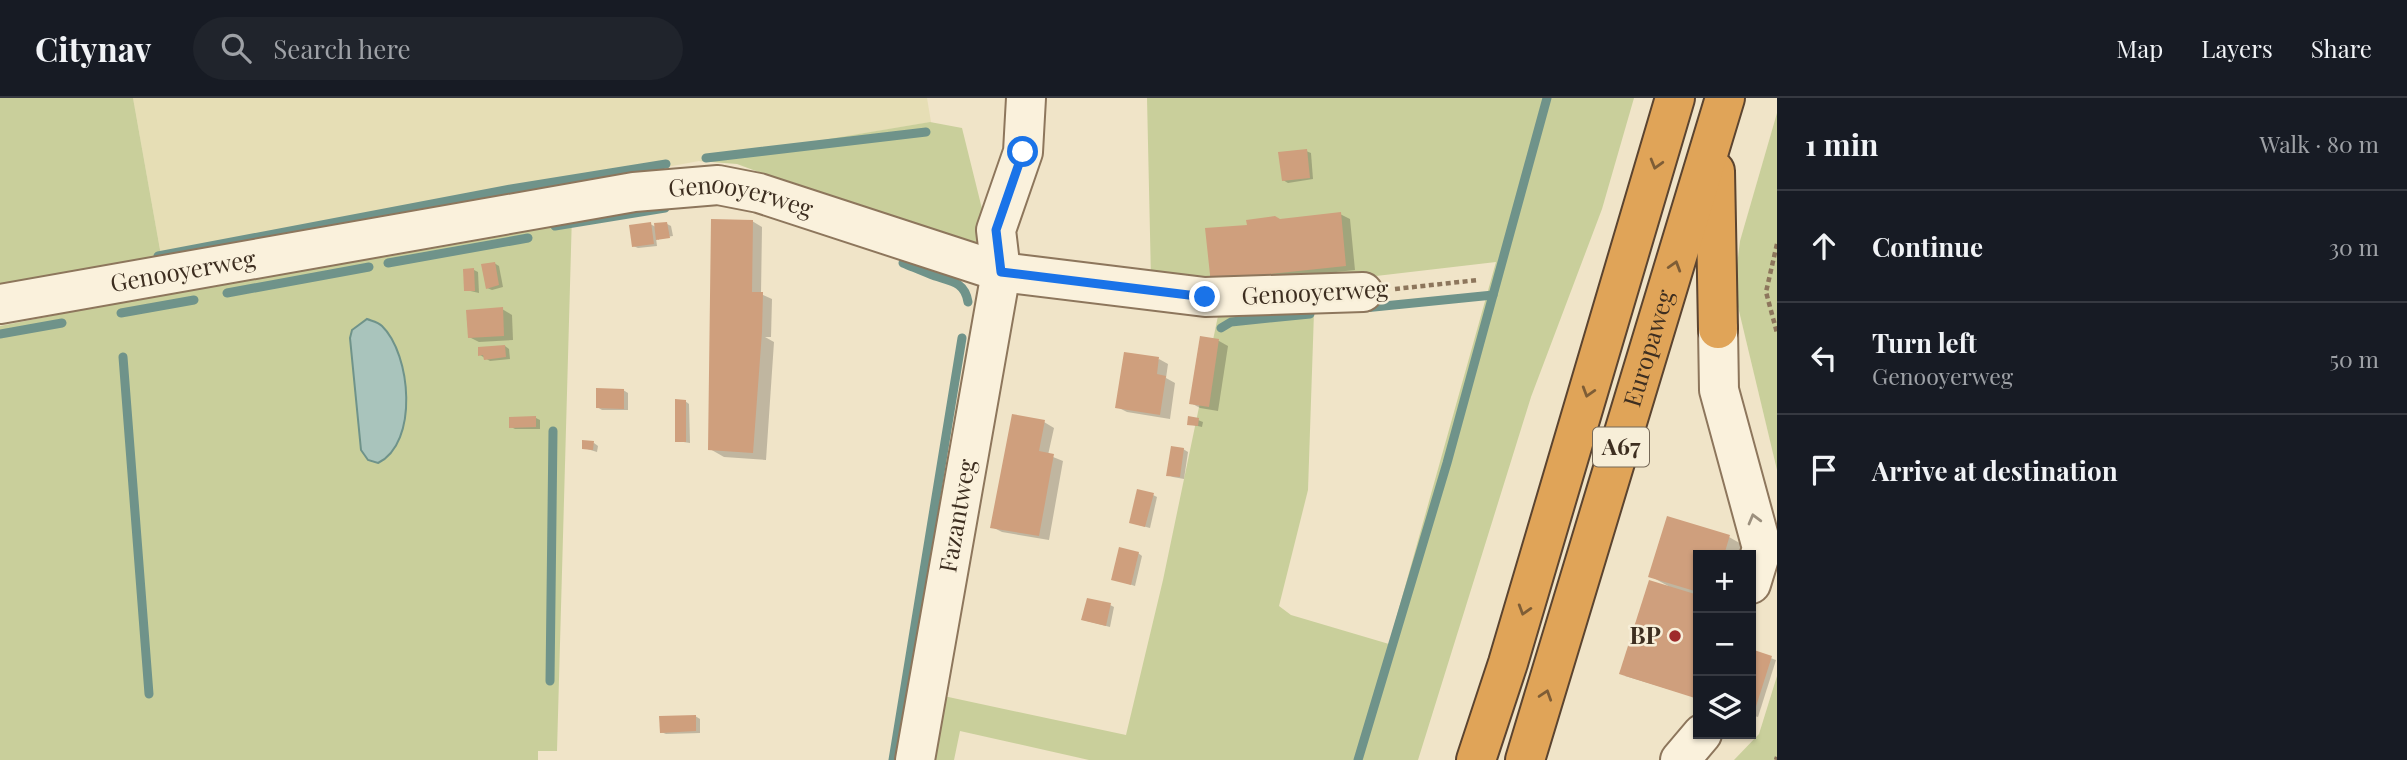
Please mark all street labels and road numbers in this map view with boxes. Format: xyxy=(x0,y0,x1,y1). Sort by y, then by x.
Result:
street label: Genooyerweg xyxy=(667,166,818,224)
street label: Genooyerweg xyxy=(108,241,258,298)
street label: Genooyerweg xyxy=(1241,271,1390,311)
street label: Europaweg xyxy=(1615,285,1680,410)
road number: A67 xyxy=(1593,428,1649,466)
street label: Fazantweg xyxy=(930,456,982,575)

